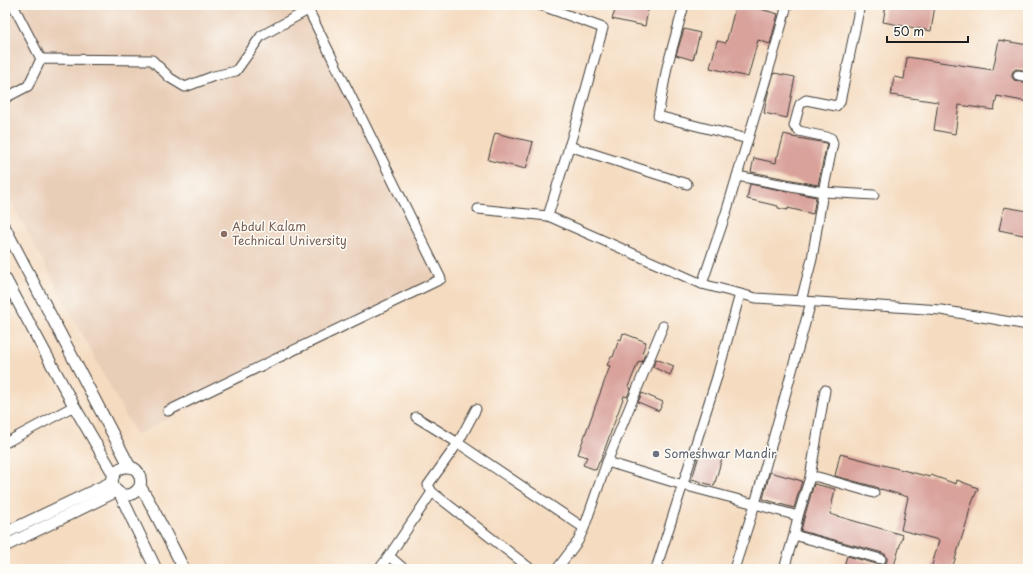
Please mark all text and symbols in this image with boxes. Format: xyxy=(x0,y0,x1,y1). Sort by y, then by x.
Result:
scale bar xyxy=(887,18,968,44)
text: 50 m xyxy=(893,22,924,40)
place label: Abdul Kalam Technical University xyxy=(232,217,347,249)
marker: Abdul Kalam Technical University xyxy=(219,229,229,239)
place label: Someshwar Mandir xyxy=(664,444,777,462)
marker: Someshwar Mandir xyxy=(651,449,661,459)

